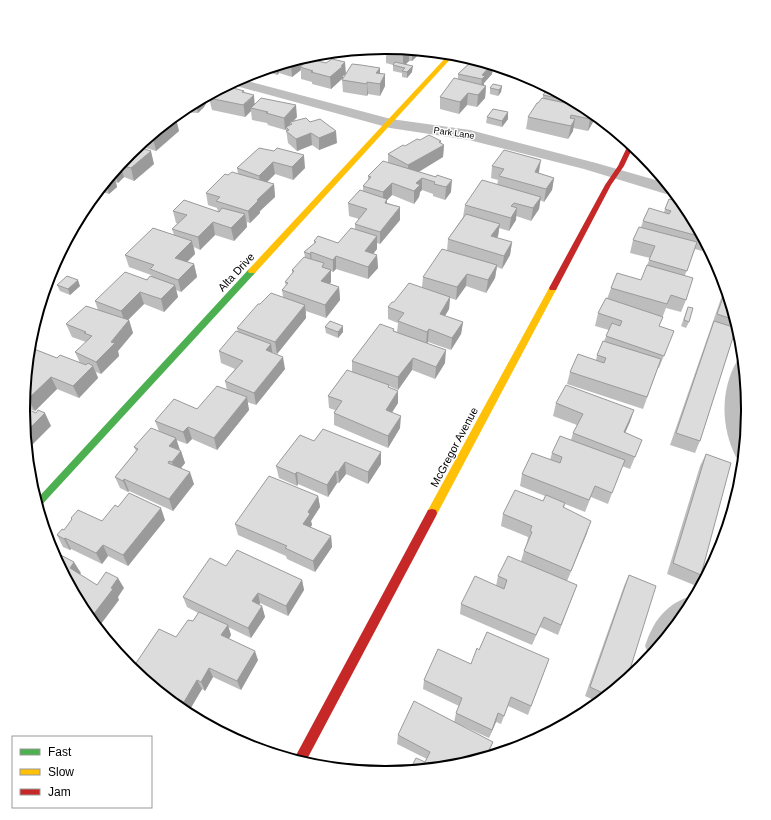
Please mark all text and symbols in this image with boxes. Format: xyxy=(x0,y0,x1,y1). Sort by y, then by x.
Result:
street label: Park Lane xyxy=(433,125,475,141)
street label: Alta Drive xyxy=(215,250,257,294)
street label: McGregor Avenue xyxy=(428,405,480,489)
legend xyxy=(12,736,152,808)
text: Fast xyxy=(48,745,72,759)
text: Slow xyxy=(48,765,74,779)
text: Jam xyxy=(48,785,71,799)

